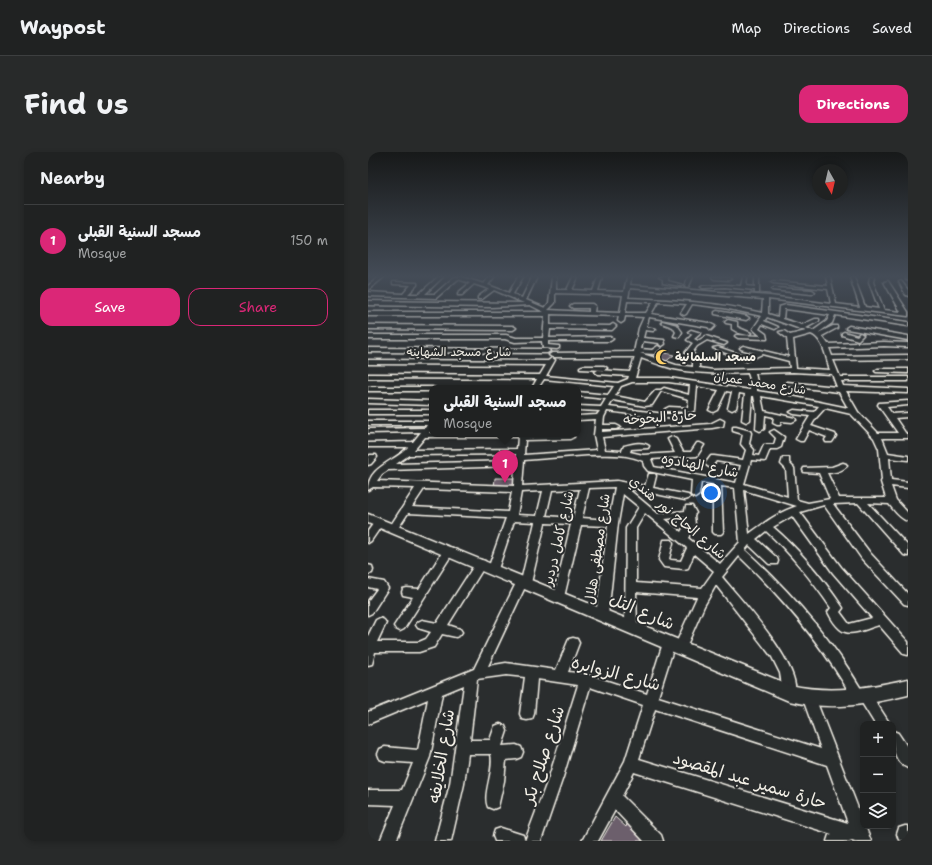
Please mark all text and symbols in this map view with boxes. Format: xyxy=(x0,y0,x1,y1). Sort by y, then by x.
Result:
text: Waypost xyxy=(20,15,105,40)
text: Map xyxy=(732,19,762,37)
text: Directions xyxy=(784,19,850,37)
text: Saved xyxy=(872,19,912,37)
text: Find us xyxy=(24,85,129,123)
button: Directions xyxy=(799,85,908,123)
north arrow xyxy=(812,164,848,200)
text: Nearby xyxy=(40,167,105,189)
text: مسجد السنية القبلى xyxy=(78,222,201,242)
text: 1 xyxy=(50,232,56,249)
text: 150 m xyxy=(290,232,328,249)
text: Mosque xyxy=(78,245,127,262)
button: Save xyxy=(40,288,180,326)
button: Share xyxy=(188,288,328,326)
street label: شارع مسجد الشهاينه xyxy=(407,344,511,361)
mosque icon: مسجد السلمانية xyxy=(654,348,672,366)
place label: مسجد السلمانية xyxy=(675,349,756,365)
street label: شارع محمد عمران xyxy=(712,368,807,399)
popup xyxy=(429,385,581,437)
text: مسجد السنية القبلى xyxy=(444,392,566,412)
street label: حارة البخوخه xyxy=(622,405,698,429)
text: Mosque xyxy=(444,415,492,432)
street label: شارع الهنادوه xyxy=(659,449,740,482)
pin: 1 xyxy=(492,450,518,483)
street label: شارع الحاج نور هندي xyxy=(625,471,730,564)
your location xyxy=(701,483,721,503)
street label: شارع كامل دردير xyxy=(538,489,579,588)
street label: شارع مصطفى هلال xyxy=(580,492,615,606)
street label: شارع التل xyxy=(606,587,678,635)
street label: شارع الزوايره xyxy=(569,651,663,696)
street label: شارع صلاح بكر xyxy=(516,703,570,809)
street label: شارع الخلايفه xyxy=(423,708,460,805)
map controls xyxy=(860,721,896,829)
button: + xyxy=(860,721,896,757)
street label: حارة سمير عبد المقصود xyxy=(671,746,829,814)
button: − xyxy=(860,757,896,793)
button: layers xyxy=(860,793,896,829)

